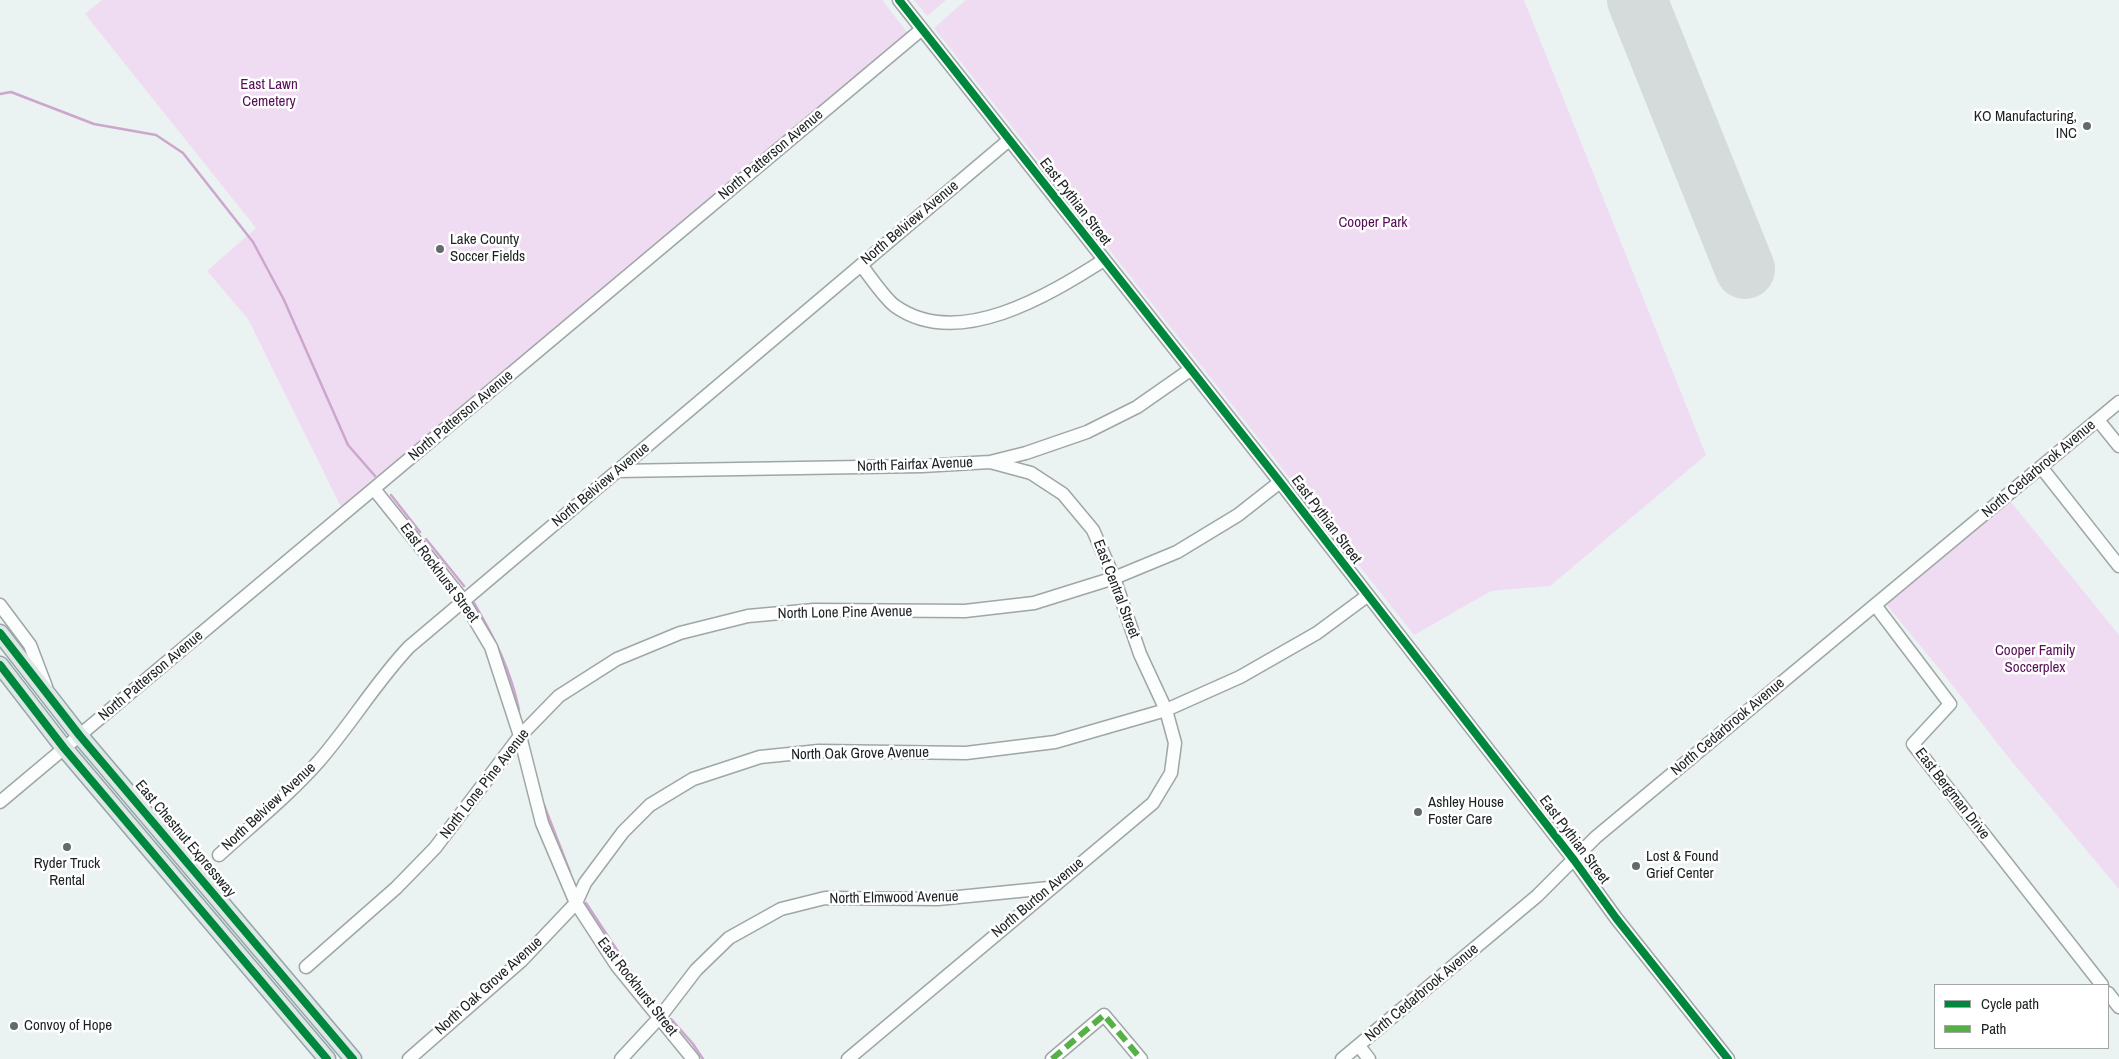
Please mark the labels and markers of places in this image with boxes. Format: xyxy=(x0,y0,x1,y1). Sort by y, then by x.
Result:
place label: KO Manufacturing, INC xyxy=(1974,108,2077,143)
marker: KO Manufacturing, INC xyxy=(2081,120,2093,132)
place label: Lake County Soccer Fields xyxy=(450,231,525,266)
marker: Lake County Soccer Fields xyxy=(434,243,446,255)
place label: Ashley House Foster Care xyxy=(1428,794,1504,829)
marker: Ashley House Foster Care xyxy=(1412,806,1424,818)
marker: Ryder Truck Rental xyxy=(61,841,73,853)
place label: Lost & Found Grief Center xyxy=(1646,848,1719,883)
place label: Ryder Truck Rental xyxy=(34,855,100,890)
marker: Lost & Found Grief Center xyxy=(1630,860,1642,872)
place label: Convoy of Hope xyxy=(24,1017,112,1035)
marker: Convoy of Hope xyxy=(8,1020,20,1032)

